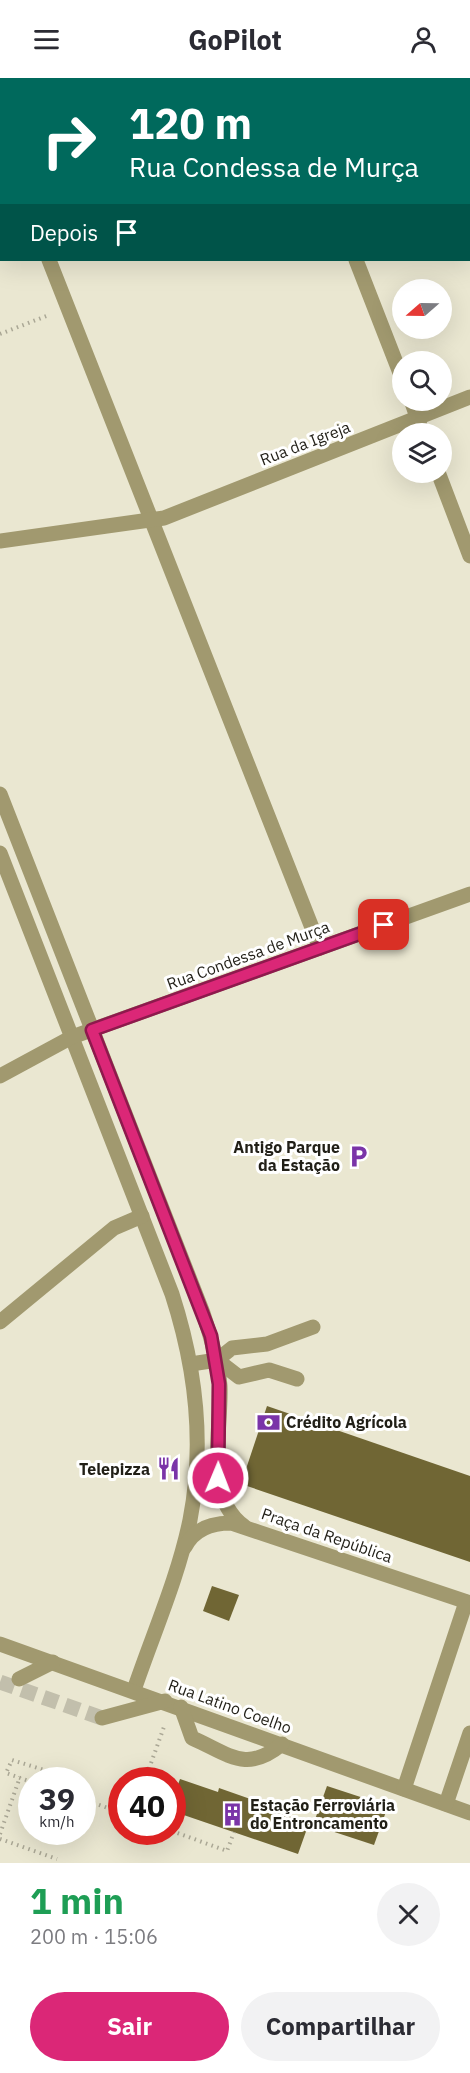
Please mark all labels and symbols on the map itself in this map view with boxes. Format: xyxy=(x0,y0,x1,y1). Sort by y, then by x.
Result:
north arrow xyxy=(392,279,452,339)
street label: Rua da Igreja xyxy=(257,416,353,469)
pin xyxy=(358,899,409,950)
street label: Rua Condessa de Murça xyxy=(164,916,333,994)
place label: Antigo Parque da Estação xyxy=(233,1137,340,1175)
parking icon: Antigo Parque da Estação xyxy=(345,1143,371,1169)
bank icon: Crédito Agrícola xyxy=(255,1409,281,1435)
place label: Crédito Agrícola xyxy=(286,1412,407,1432)
position arrow xyxy=(186,1446,250,1510)
restaurant icon: Telepizza xyxy=(155,1456,181,1482)
place label: Telepizza xyxy=(79,1459,150,1479)
street label: Praça da República xyxy=(259,1503,396,1567)
street label: Rua Latino Coelho xyxy=(166,1674,294,1738)
speed limit sign: 40 xyxy=(108,1767,186,1845)
place label: Estação Ferroviária do Entroncamento xyxy=(250,1795,395,1833)
building icon: Estação Ferroviária do Entroncamento xyxy=(219,1801,245,1827)

